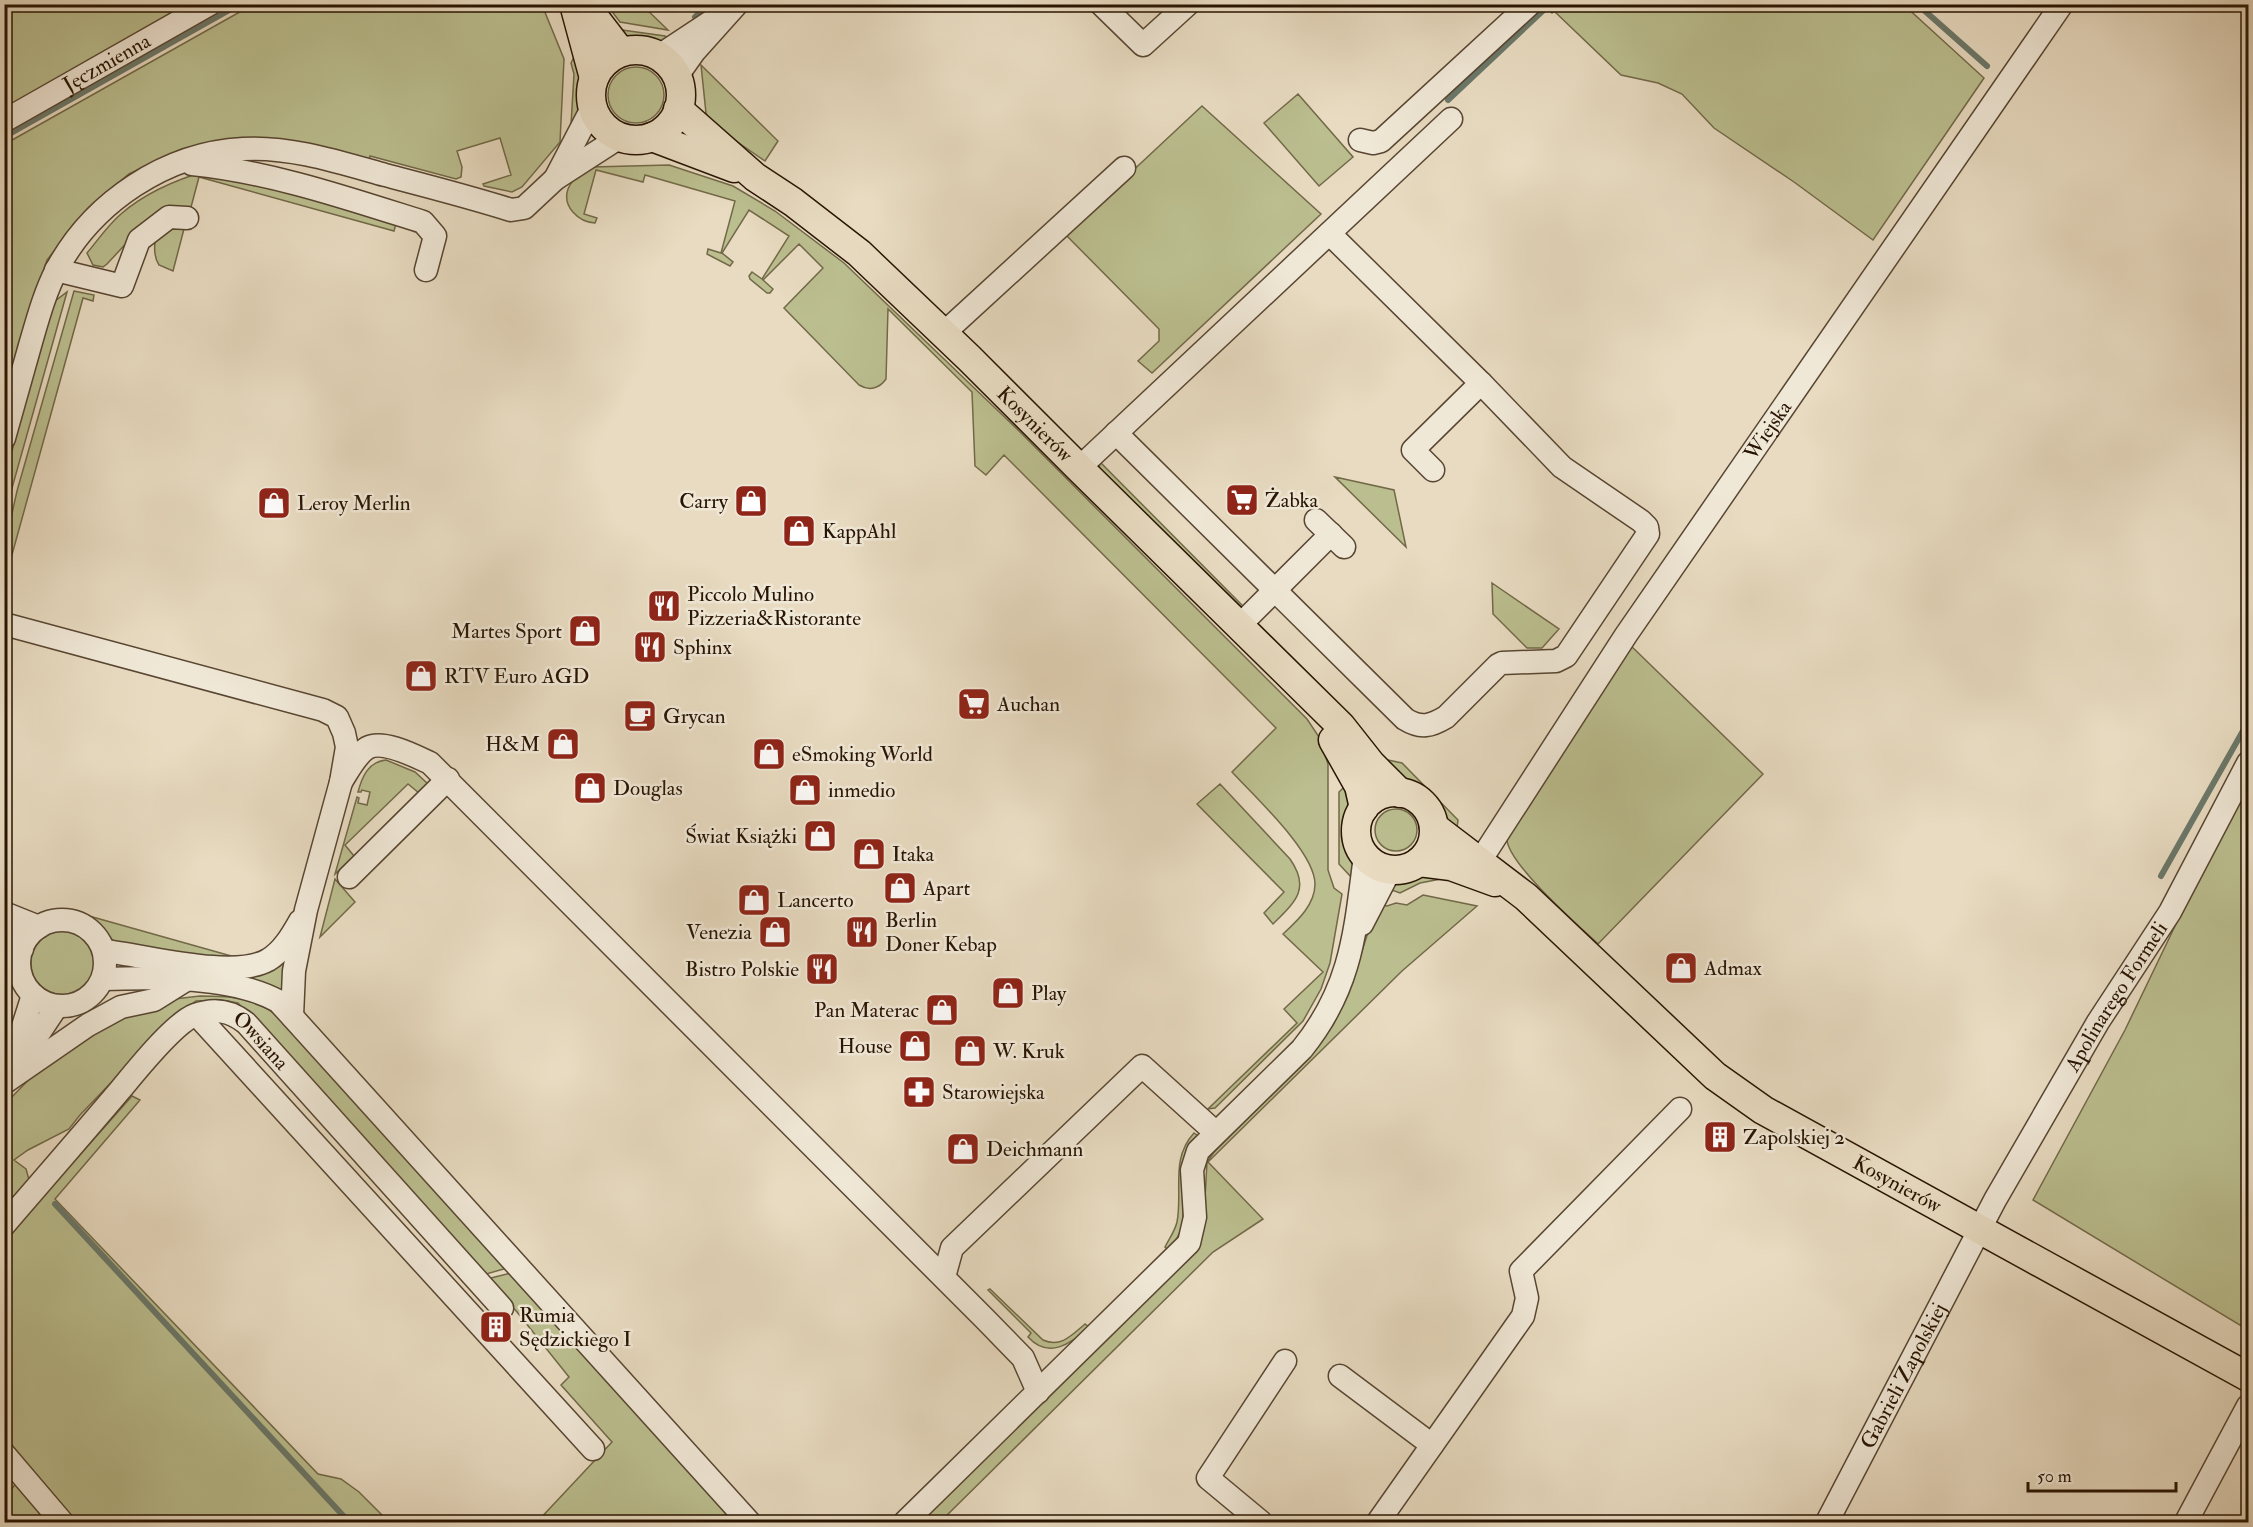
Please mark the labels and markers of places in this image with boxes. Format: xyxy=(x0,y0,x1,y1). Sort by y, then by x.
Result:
supermarket icon: Żabka xyxy=(1224,482,1260,518)
shop icon: Carry xyxy=(733,483,769,519)
shop icon: Leroy Merlin xyxy=(256,485,292,521)
place label: Żabka xyxy=(1265,487,1318,514)
place label: Carry xyxy=(679,488,729,515)
place label: Leroy Merlin xyxy=(297,490,411,517)
shop icon: KappAhl xyxy=(781,513,817,549)
place label: KappAhl xyxy=(822,518,897,545)
place label: Piccolo Mulino Pizzeria&Ristorante xyxy=(687,581,861,632)
restaurant icon: Piccolo Mulino Pizzeria&Ristorante xyxy=(646,588,682,624)
shop icon: Martes Sport xyxy=(567,613,603,649)
place label: Martes Sport xyxy=(451,618,562,645)
restaurant icon: Sphinx xyxy=(632,629,668,665)
place label: Sphinx xyxy=(673,634,733,661)
shop icon: RTV Euro AGD xyxy=(403,658,439,694)
place label: RTV Euro AGD xyxy=(444,663,589,690)
supermarket icon: Auchan xyxy=(956,686,992,722)
place label: Auchan xyxy=(996,691,1060,718)
cafe icon: Grycan xyxy=(622,698,658,734)
place label: Grycan xyxy=(663,703,726,730)
shop icon: H&M xyxy=(545,726,581,762)
place label: H&M xyxy=(485,731,540,758)
shop icon: eSmoking World xyxy=(751,736,787,772)
place label: eSmoking World xyxy=(792,741,934,768)
shop icon: Douglas xyxy=(572,770,608,806)
shop icon: inmedio xyxy=(787,772,823,808)
place label: Douglas xyxy=(613,775,683,802)
place label: inmedio xyxy=(828,777,895,804)
shop icon: Świat Książki xyxy=(802,818,838,854)
place label: Świat Książki xyxy=(685,823,797,850)
shop icon: Itaka xyxy=(851,836,887,872)
place label: Itaka xyxy=(892,841,934,868)
shop icon: Apart xyxy=(882,870,918,906)
place label: Apart xyxy=(922,875,970,902)
shop icon: Lancerto xyxy=(736,882,772,918)
place label: Lancerto xyxy=(777,887,854,914)
place label: Berlin Doner Kebap xyxy=(885,907,997,958)
shop icon: Venezia xyxy=(757,914,793,950)
restaurant icon: Berlin Doner Kebap xyxy=(844,914,880,950)
place label: Venezia xyxy=(686,919,752,946)
shop icon: Admax xyxy=(1663,950,1699,986)
restaurant icon: Bistro Polskie xyxy=(804,951,840,987)
place label: Admax xyxy=(1703,955,1763,982)
place label: Bistro Polskie xyxy=(685,956,799,983)
shop icon: Play xyxy=(990,975,1026,1011)
place label: Play xyxy=(1031,980,1067,1007)
shop icon: Pan Materac xyxy=(924,992,960,1028)
place label: Pan Materac xyxy=(814,997,920,1024)
shop icon: House xyxy=(897,1028,933,1064)
place label: House xyxy=(838,1033,892,1060)
shop icon: W. Kruk xyxy=(952,1033,988,1069)
place label: W. Kruk xyxy=(992,1038,1065,1065)
pharmacy icon: Starowiejska xyxy=(901,1074,937,1110)
place label: Starowiejska xyxy=(942,1079,1045,1106)
building icon: Zapolskiej 2 xyxy=(1702,1119,1738,1155)
place label: Zapolskiej 2 xyxy=(1743,1124,1845,1151)
shop icon: Deichmann xyxy=(945,1131,981,1167)
place label: Deichmann xyxy=(986,1136,1084,1163)
place label: Rumia Sędzickiego I xyxy=(519,1302,632,1353)
building icon: Rumia Sędzickiego I xyxy=(478,1309,514,1345)

